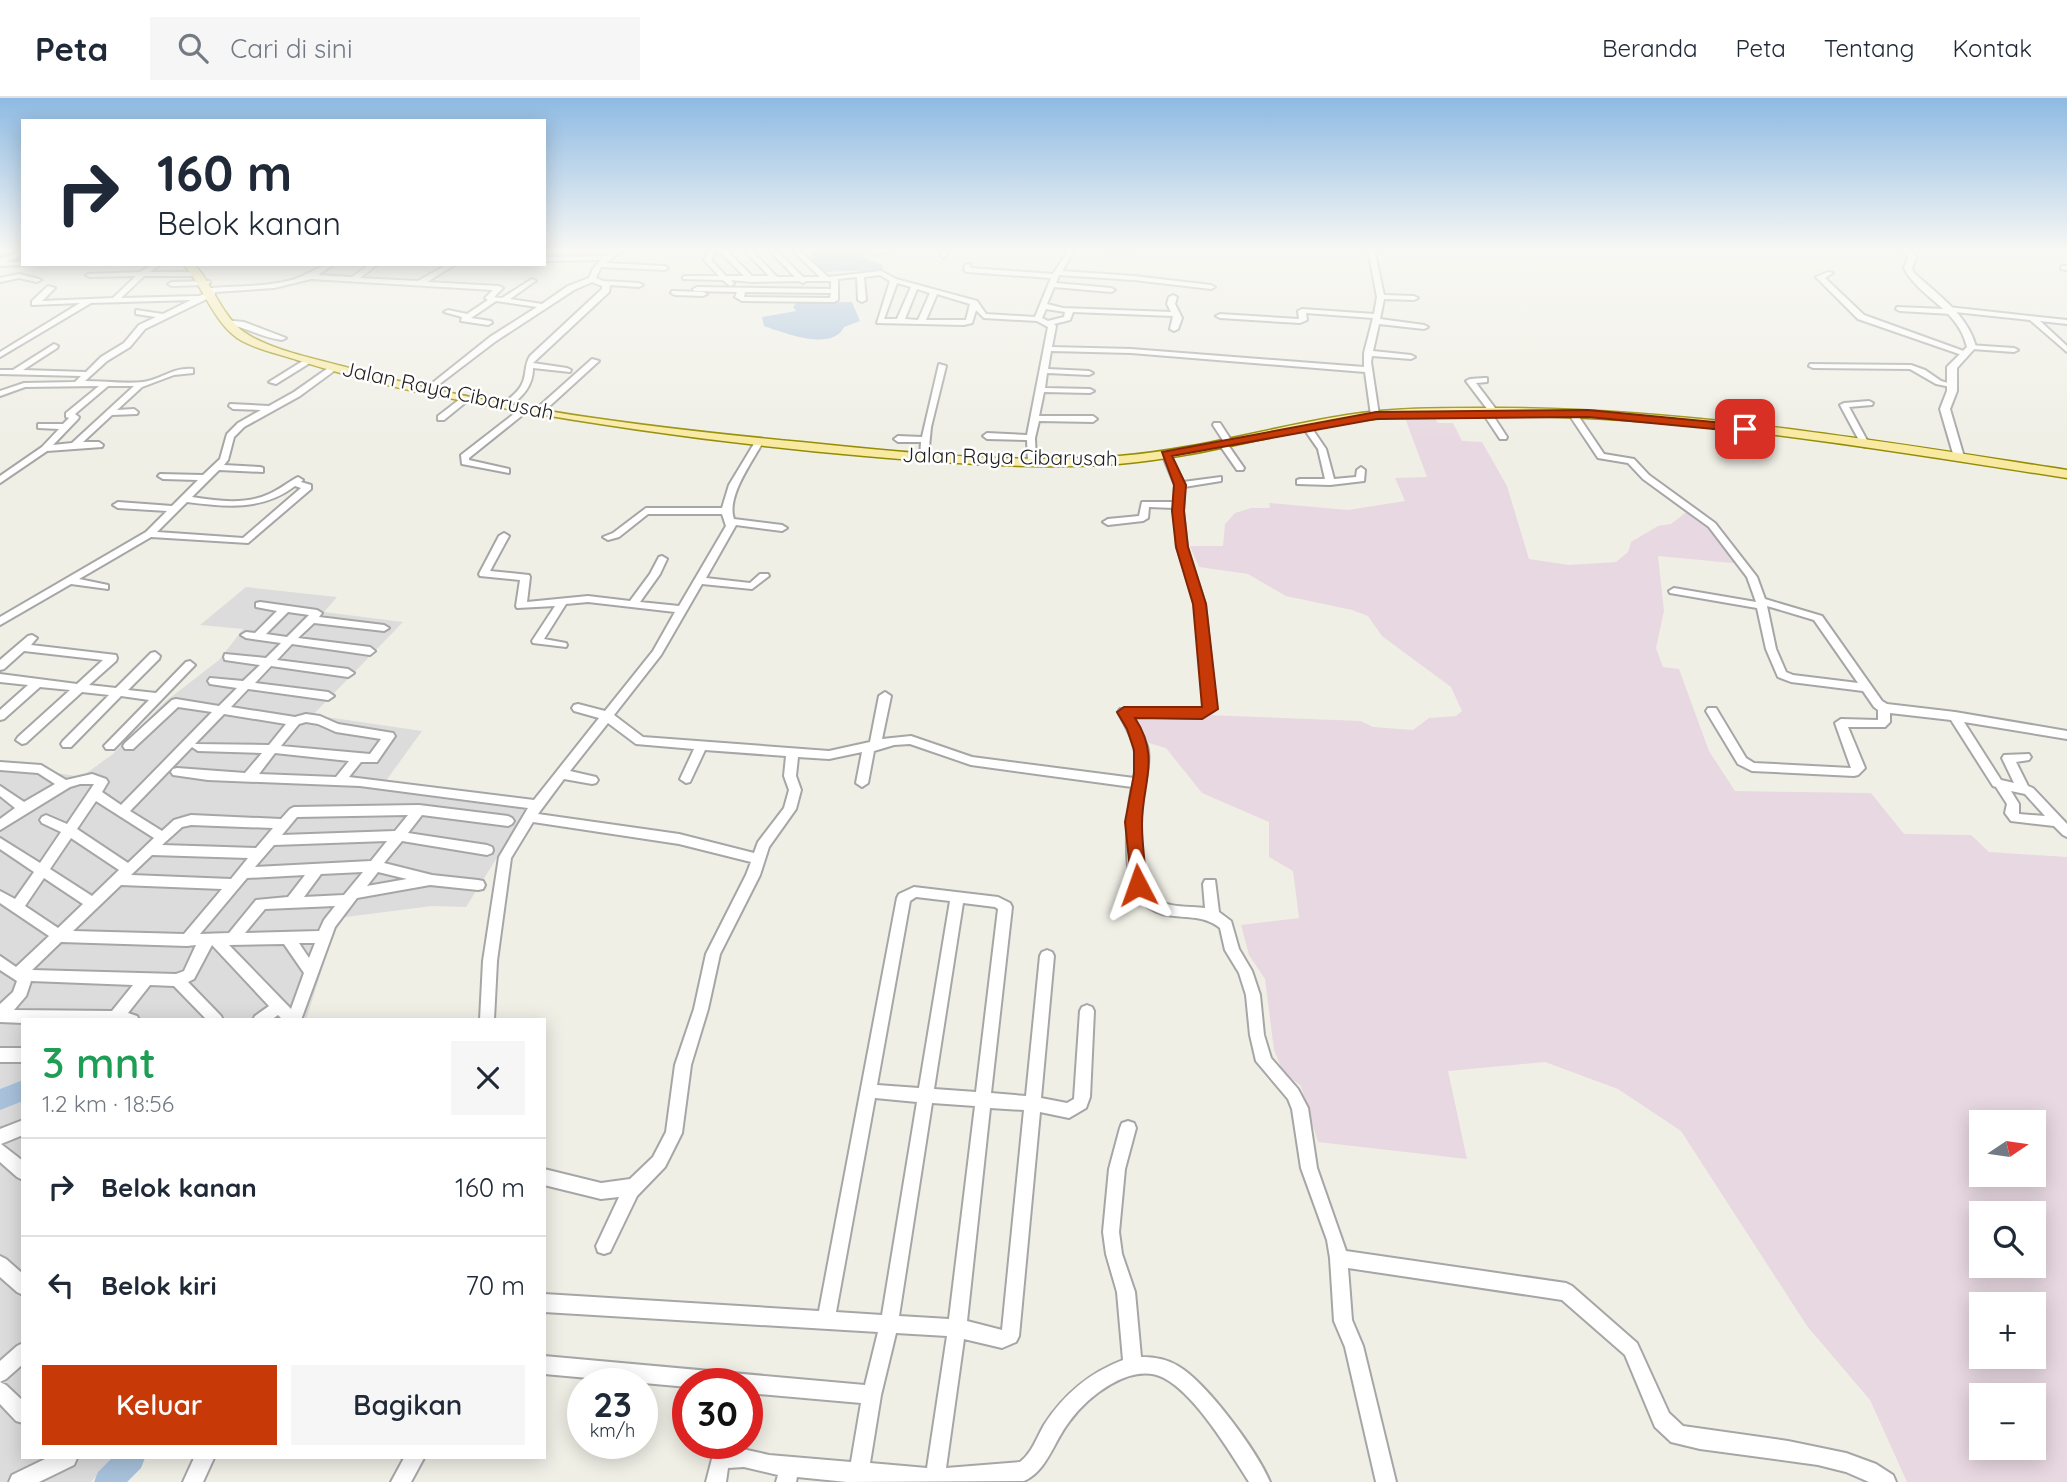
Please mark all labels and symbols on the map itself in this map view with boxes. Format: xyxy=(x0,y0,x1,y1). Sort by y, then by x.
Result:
street label: Jalan Raya Cibarusah xyxy=(340,355,556,425)
pin xyxy=(1715,399,1775,459)
street label: Jalan Raya Cibarusah xyxy=(902,441,1118,471)
position arrow xyxy=(1101,848,1175,922)
north arrow xyxy=(1969,1110,2046,1186)
speed limit sign: 30 xyxy=(672,1368,763,1459)

